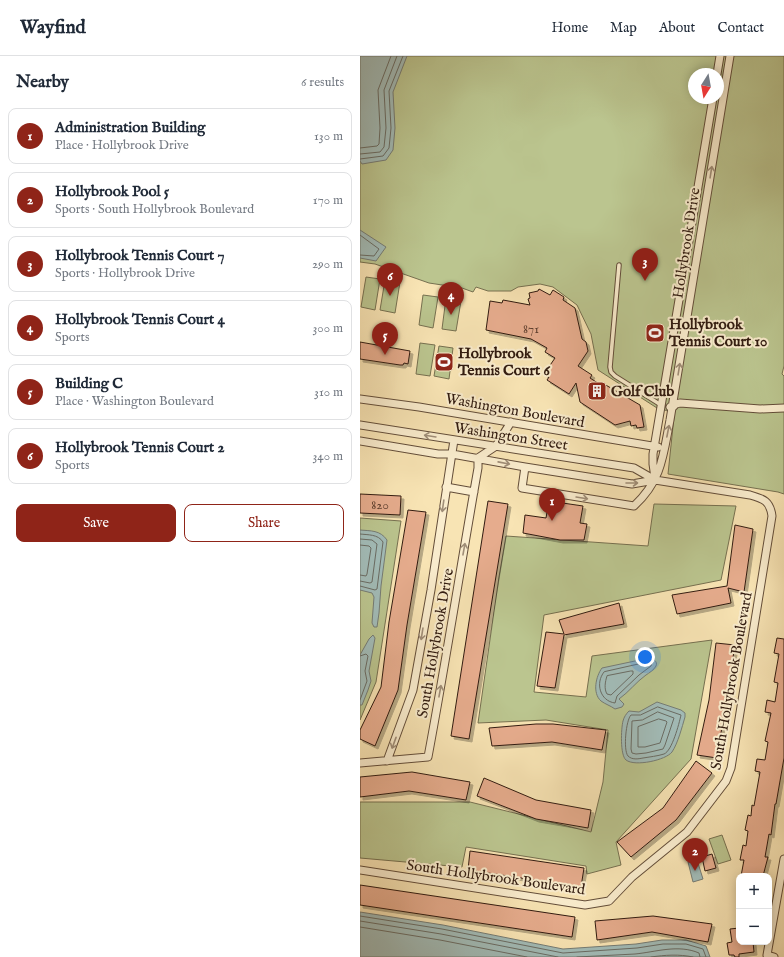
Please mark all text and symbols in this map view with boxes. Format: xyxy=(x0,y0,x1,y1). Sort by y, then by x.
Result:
text: Wayfind xyxy=(20,16,86,40)
text: Home xyxy=(552,19,588,37)
text: Map xyxy=(610,19,637,37)
text: About xyxy=(659,19,695,37)
text: Contact xyxy=(717,19,764,37)
north arrow xyxy=(688,68,724,104)
text: Nearby xyxy=(16,72,69,93)
text: 6 results xyxy=(301,74,344,91)
text: Administration Building xyxy=(55,118,205,137)
text: 1 xyxy=(28,128,32,145)
text: 130 m xyxy=(314,128,343,145)
text: Place · Hollybrook Drive xyxy=(55,137,189,154)
one-way arrow xyxy=(707,166,715,179)
text: Hollybrook Pool 5 xyxy=(55,182,169,201)
street label: Hollybrook Drive xyxy=(668,186,705,300)
text: 2 xyxy=(27,192,33,209)
text: 170 m xyxy=(313,192,343,209)
text: Sports · South Hollybrook Boulevard xyxy=(55,201,254,218)
text: Hollybrook Tennis Court 7 xyxy=(55,246,225,265)
pin: 3 xyxy=(632,248,658,281)
text: 3 xyxy=(28,256,32,273)
text: 290 m xyxy=(312,256,343,273)
pin: 6 xyxy=(377,263,403,296)
text: Sports · Hollybrook Drive xyxy=(55,265,195,282)
pin: 4 xyxy=(438,282,464,315)
text: Hollybrook Tennis Court 4 xyxy=(55,310,225,329)
place label: Hollybrook Tennis Court 10 xyxy=(668,315,767,351)
text: 4 xyxy=(27,320,33,337)
text: 300 m xyxy=(312,320,343,337)
house number: 871 xyxy=(523,321,539,338)
pin: 5 xyxy=(372,322,398,355)
sports icon: Hollybrook Tennis Court 10 xyxy=(644,322,666,344)
text: Sports xyxy=(55,329,90,346)
place label: Hollybrook Tennis Court 6 xyxy=(457,344,551,380)
sports icon: Hollybrook Tennis Court 6 xyxy=(433,351,455,373)
one-way arrow xyxy=(675,363,683,376)
text: Building C xyxy=(55,374,123,393)
building icon: Golf Club xyxy=(586,380,608,402)
place label: Golf Club xyxy=(611,382,674,401)
text: 5 xyxy=(28,384,32,401)
text: 310 m xyxy=(314,384,343,401)
street label: Washington Boulevard xyxy=(444,389,587,432)
text: Place · Washington Boulevard xyxy=(55,393,214,410)
street label: Washington Street xyxy=(453,418,569,455)
one-way arrow xyxy=(665,424,673,437)
one-way arrow xyxy=(424,432,437,440)
text: Hollybrook Tennis Court 2 xyxy=(55,438,225,457)
text: 6 xyxy=(27,448,33,465)
text: 340 m xyxy=(313,448,343,465)
text: Sports xyxy=(55,457,90,474)
one-way arrow xyxy=(497,460,510,468)
one-way arrow xyxy=(625,479,638,487)
pin: 1 xyxy=(539,488,565,521)
one-way arrow xyxy=(575,494,588,502)
house number: 820 xyxy=(371,497,389,514)
one-way arrow xyxy=(439,499,447,512)
button: Save xyxy=(16,504,176,542)
button: Share xyxy=(184,504,344,542)
one-way arrow xyxy=(460,543,468,556)
street label: South Hollybrook Drive xyxy=(413,567,458,719)
street label: South Hollybrook Boulevard xyxy=(706,590,757,771)
one-way arrow xyxy=(418,627,426,640)
your location xyxy=(635,647,655,667)
one-way arrow xyxy=(436,685,444,698)
one-way arrow xyxy=(389,737,397,749)
pin: 2 xyxy=(682,838,708,871)
street label: South Hollybrook Boulevard xyxy=(405,856,587,900)
map controls xyxy=(736,873,772,945)
button: + xyxy=(736,873,772,909)
button: − xyxy=(736,909,772,945)

